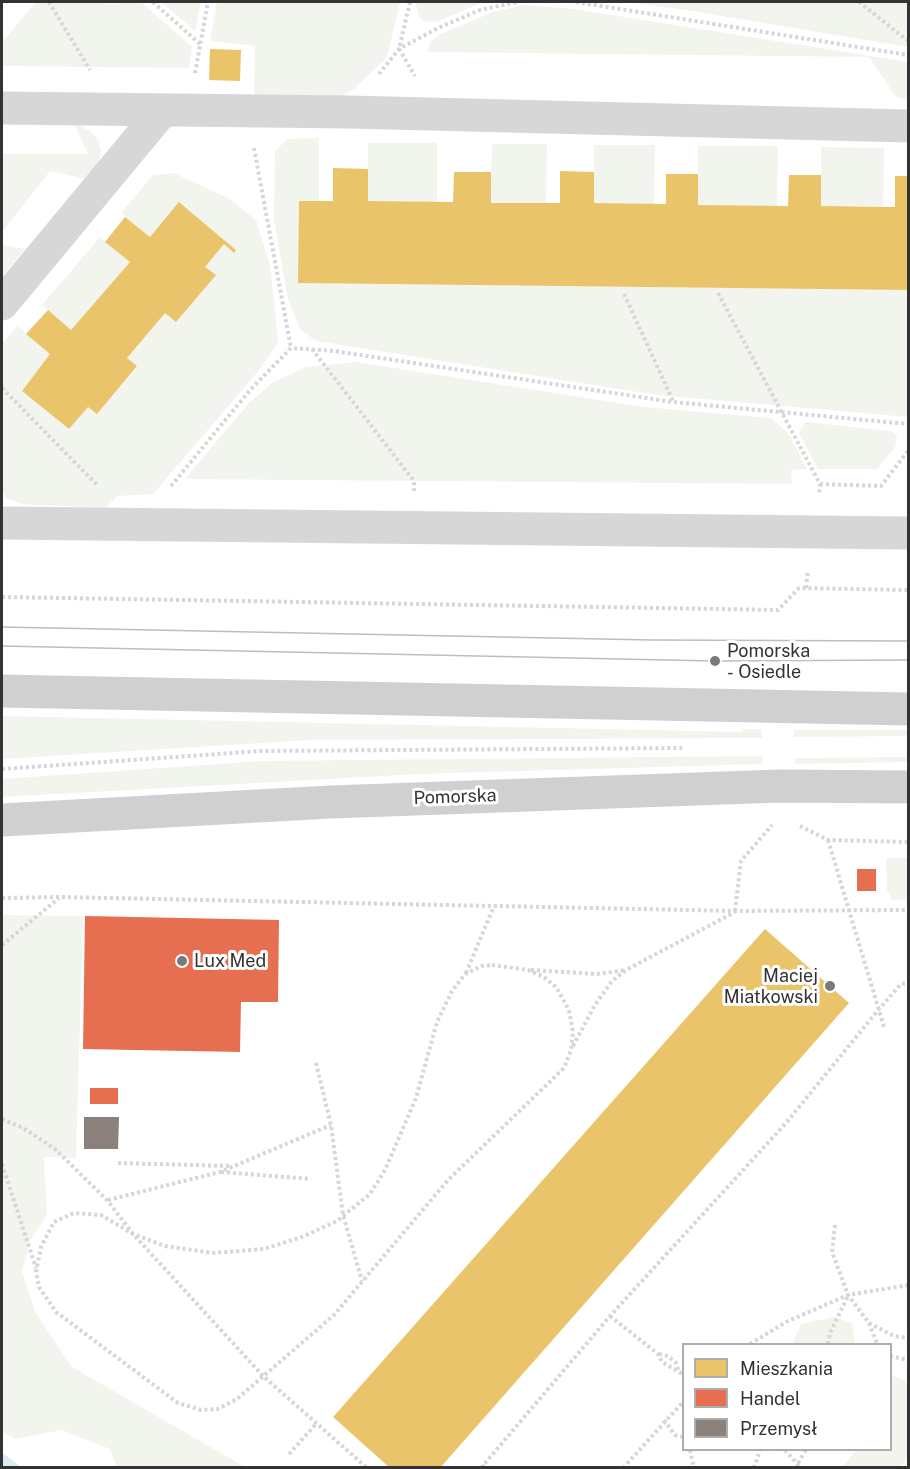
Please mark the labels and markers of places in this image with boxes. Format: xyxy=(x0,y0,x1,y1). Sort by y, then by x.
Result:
place label: Pomorska - Osiedle xyxy=(727,640,810,682)
marker: Pomorska - Osiedle xyxy=(708,654,722,668)
place label: Lux Med xyxy=(194,950,266,972)
marker: Lux Med xyxy=(175,954,189,968)
place label: Maciej Miatkowski xyxy=(724,965,818,1008)
marker: Maciej Miatkowski xyxy=(823,979,837,993)

